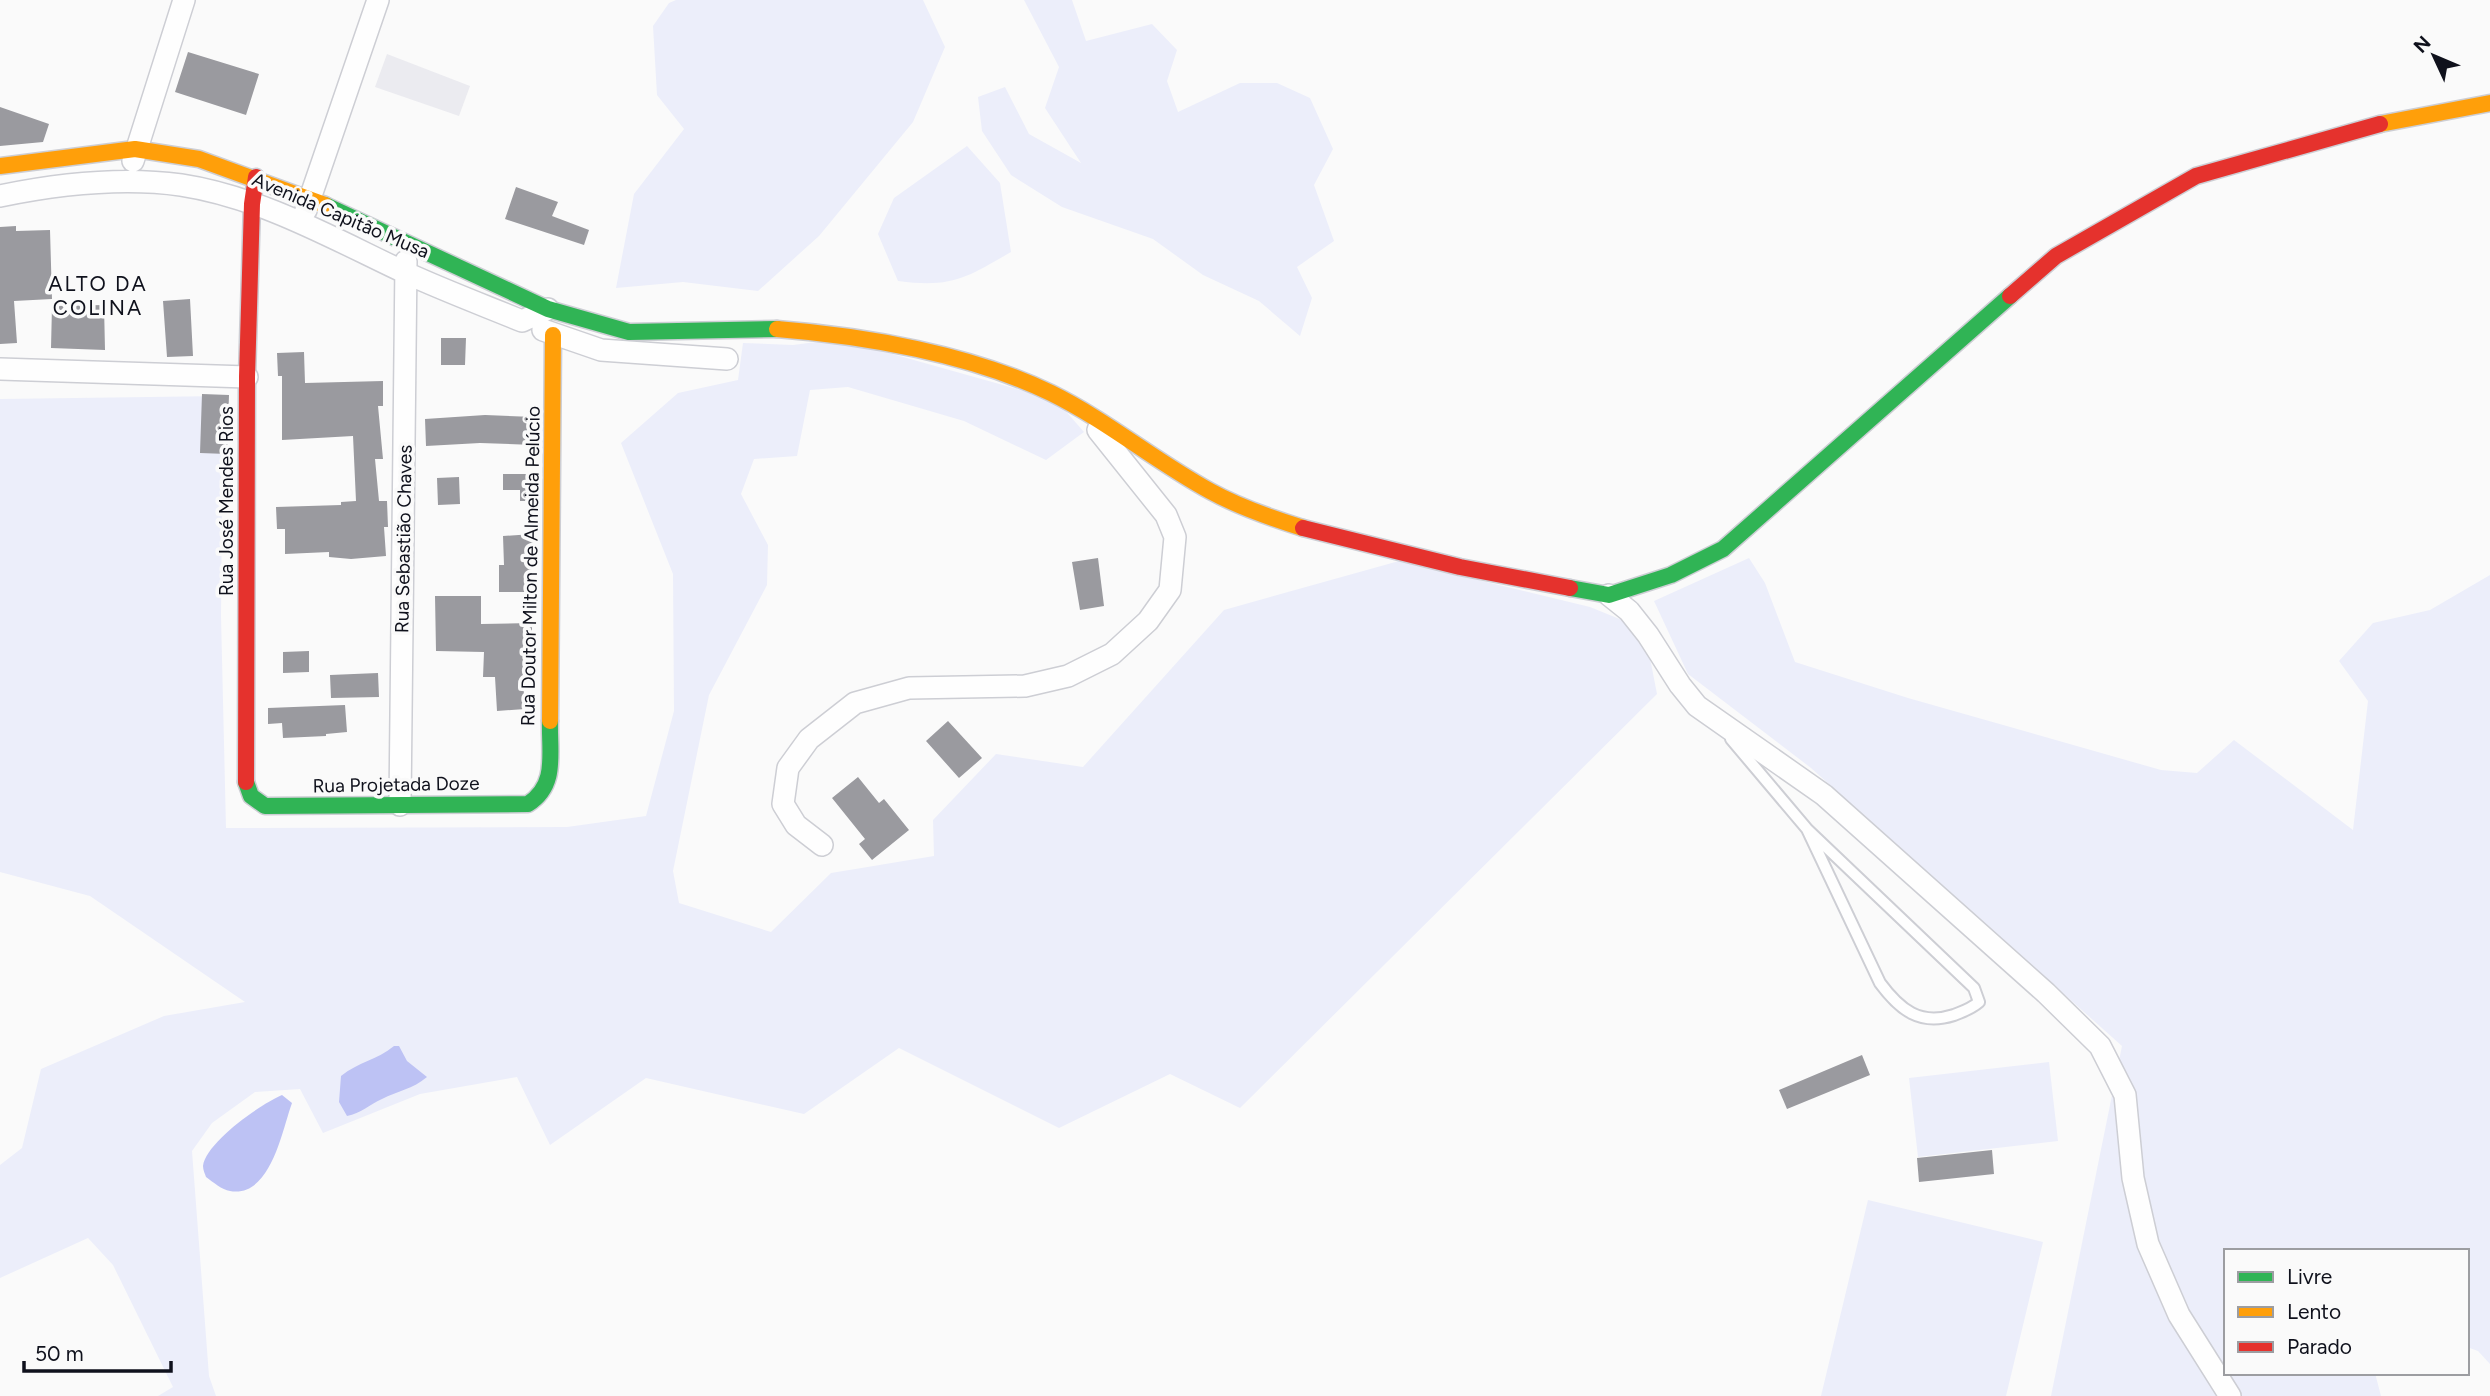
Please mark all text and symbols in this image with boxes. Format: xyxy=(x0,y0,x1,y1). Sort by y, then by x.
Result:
north arrow xyxy=(2399,21,2469,91)
text: N xyxy=(2409,31,2436,58)
street label: Avenida Capitão Musa xyxy=(249,168,433,263)
district label: ALTO DA COLINA xyxy=(48,271,148,320)
street label: Rua José Mendes Rios xyxy=(215,406,238,596)
street label: Rua Doutor Milton de Almeida Pelúcio xyxy=(516,406,545,726)
street label: Rua Sebastião Chaves xyxy=(390,445,417,633)
street label: Rua Projetada Doze xyxy=(312,772,480,797)
legend xyxy=(2224,1249,2469,1375)
text: Livre xyxy=(2287,1264,2332,1289)
text: Lento xyxy=(2287,1299,2341,1324)
scale bar xyxy=(24,1330,172,1374)
text: Parado xyxy=(2287,1334,2352,1359)
text: 50 m xyxy=(35,1341,84,1366)

